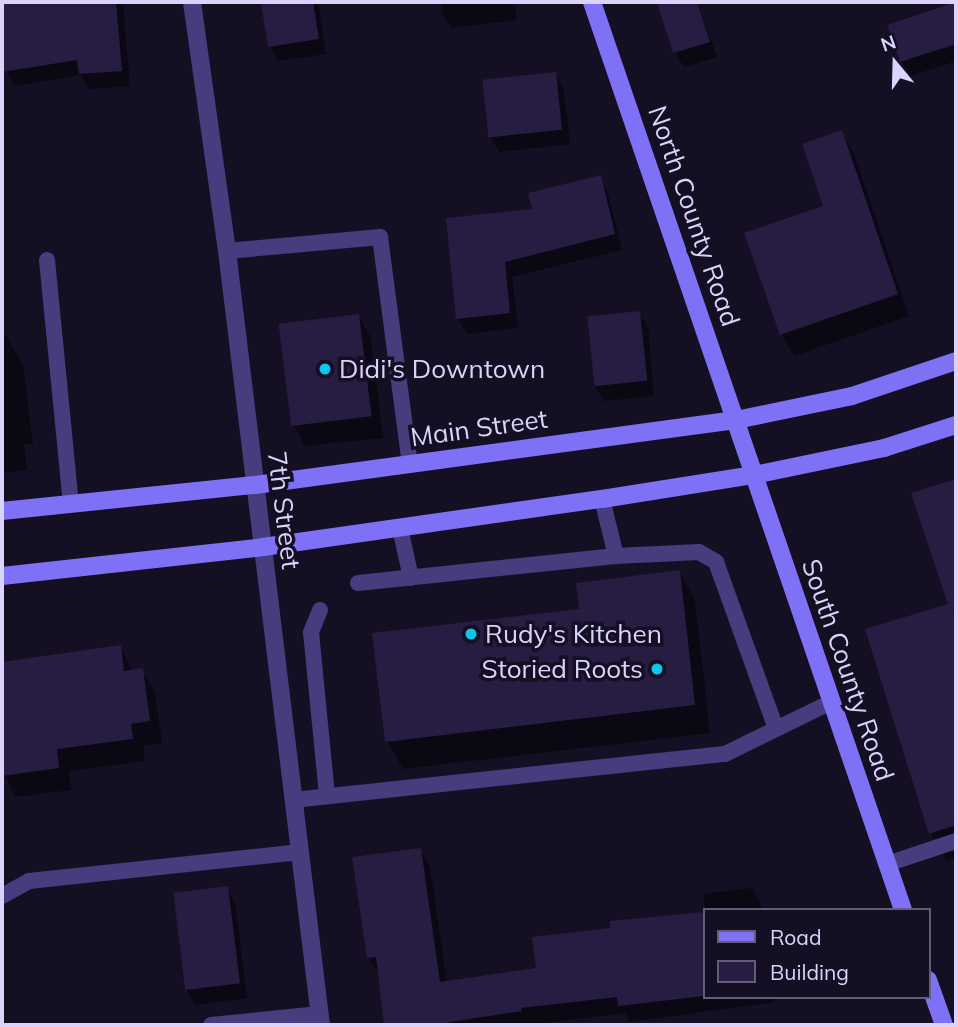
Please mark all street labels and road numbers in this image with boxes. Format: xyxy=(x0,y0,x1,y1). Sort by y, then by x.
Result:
street label: North County Road xyxy=(642,102,746,330)
street label: Main Street xyxy=(408,403,550,453)
street label: 7th Street xyxy=(261,449,307,571)
street label: South County Road xyxy=(795,555,901,785)

